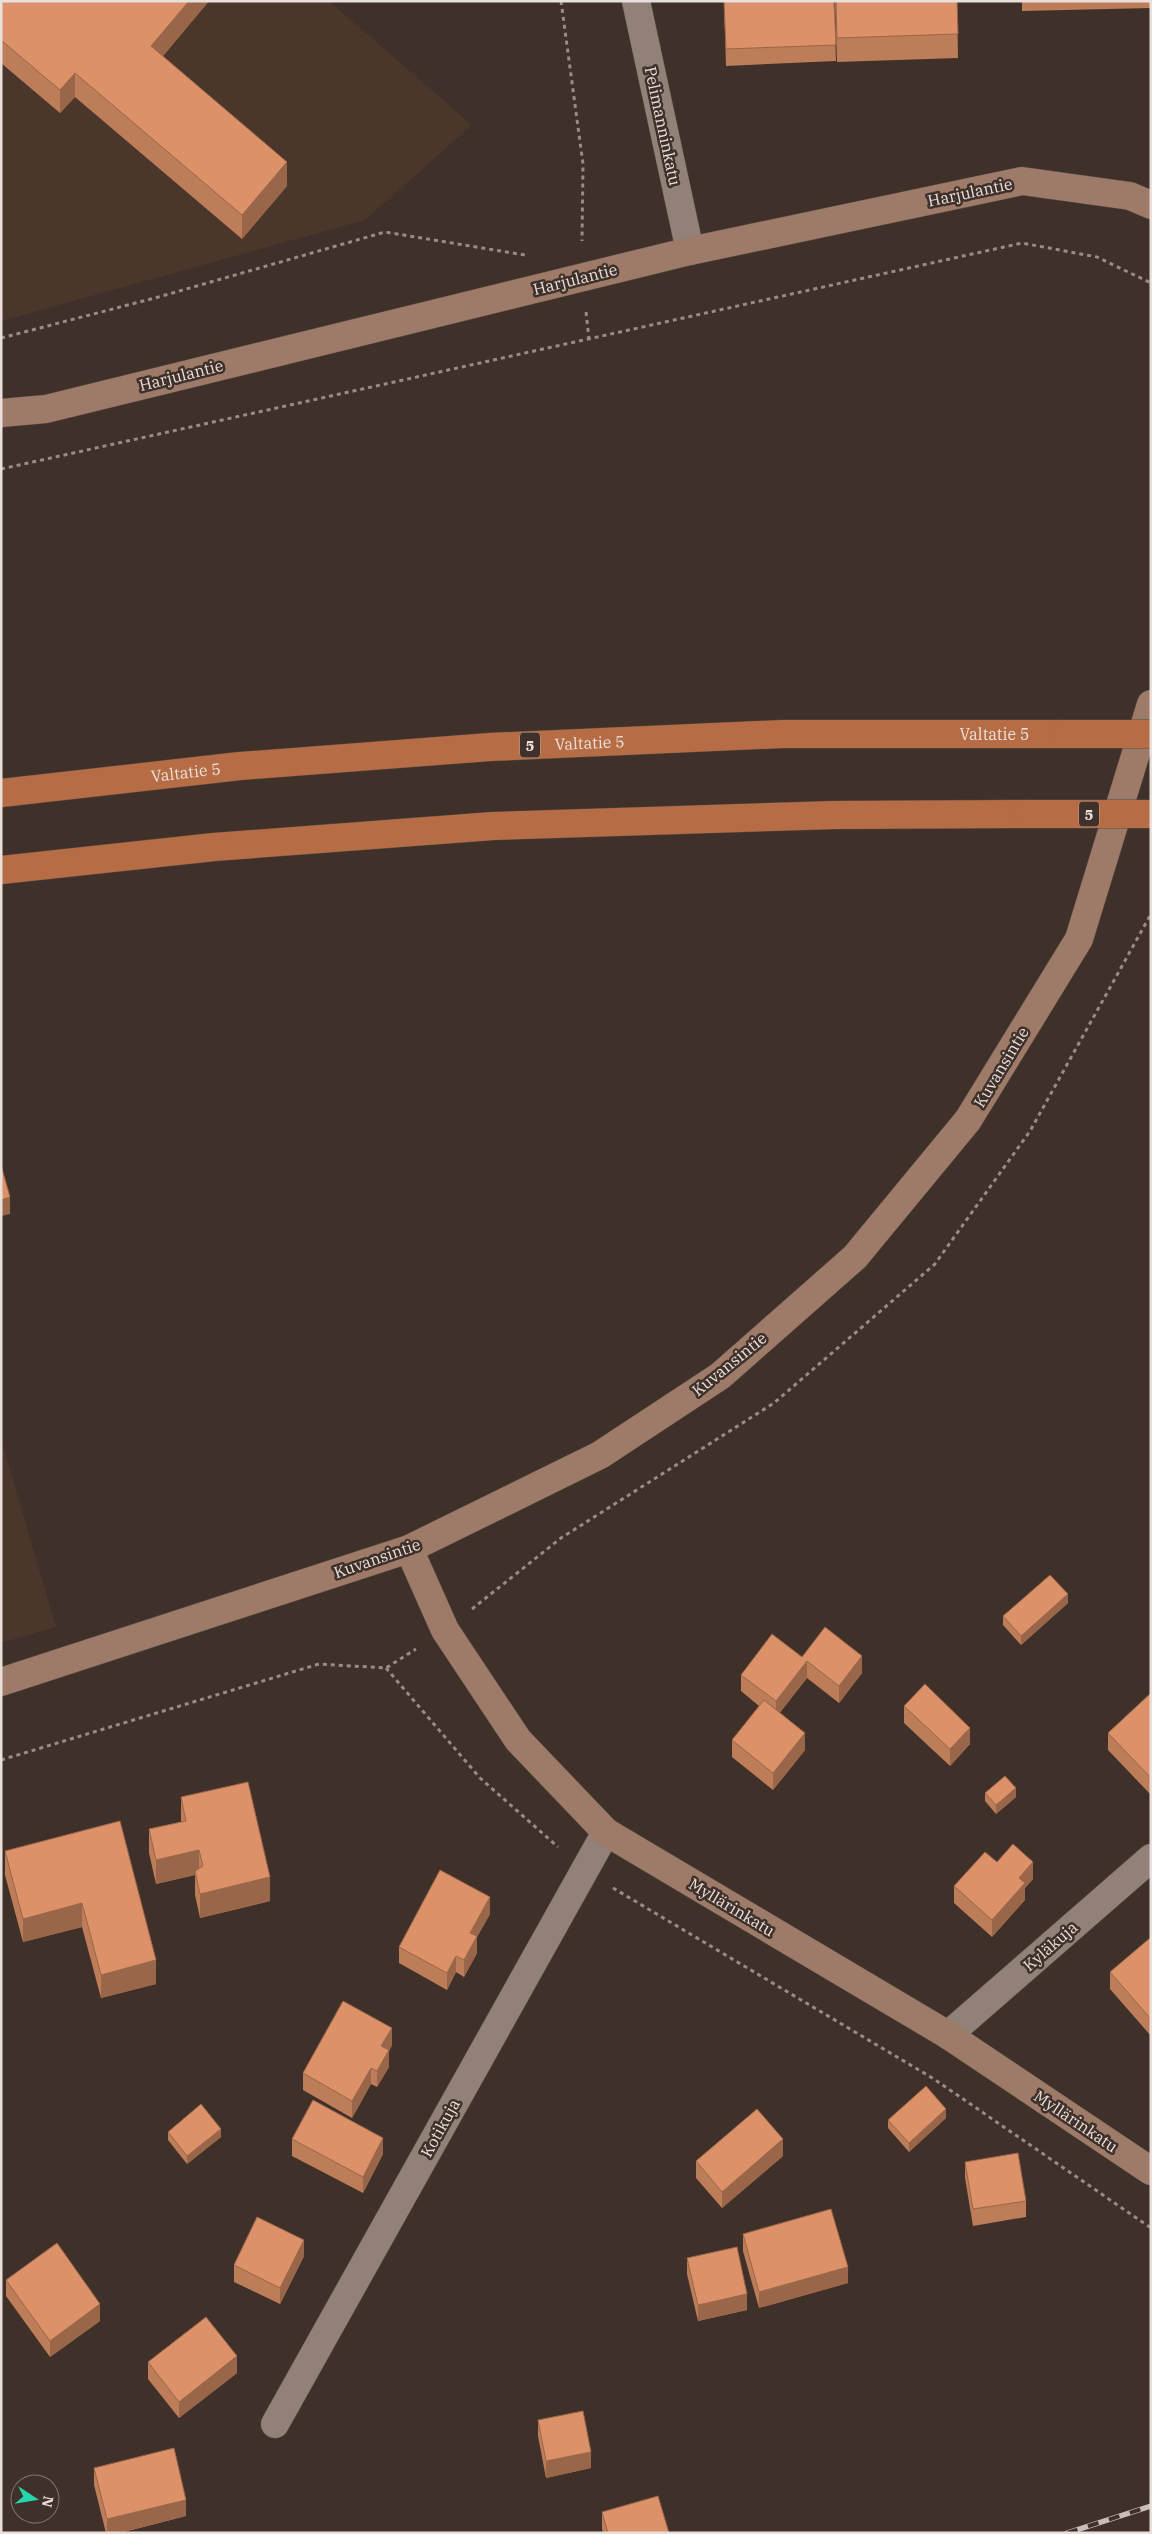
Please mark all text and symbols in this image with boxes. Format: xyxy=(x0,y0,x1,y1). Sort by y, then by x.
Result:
street label: Pelimanninkatu xyxy=(641,65,685,187)
street label: Harjulantie xyxy=(926,173,1014,211)
street label: Harjulantie xyxy=(531,259,619,299)
street label: Harjulantie xyxy=(137,355,225,395)
street label: Valtatie 5 xyxy=(959,724,1029,744)
street label: Valtatie 5 xyxy=(554,731,625,754)
road number: 5 xyxy=(520,732,540,758)
street label: Valtatie 5 xyxy=(150,758,222,786)
road number: 5 xyxy=(1079,802,1099,826)
street label: Kuvansintie xyxy=(969,1023,1033,1111)
street label: Kuvansintie xyxy=(688,1328,770,1400)
street label: Kuvansintie xyxy=(331,1534,423,1582)
street label: Myllärinkatu xyxy=(685,1874,779,1941)
street label: Kyläkuja xyxy=(1019,1917,1082,1975)
street label: Myllärinkatu xyxy=(1030,2086,1122,2156)
street label: Kotikuja xyxy=(416,2095,464,2161)
north arrow xyxy=(10,2474,60,2524)
text: N xyxy=(38,2494,58,2509)

